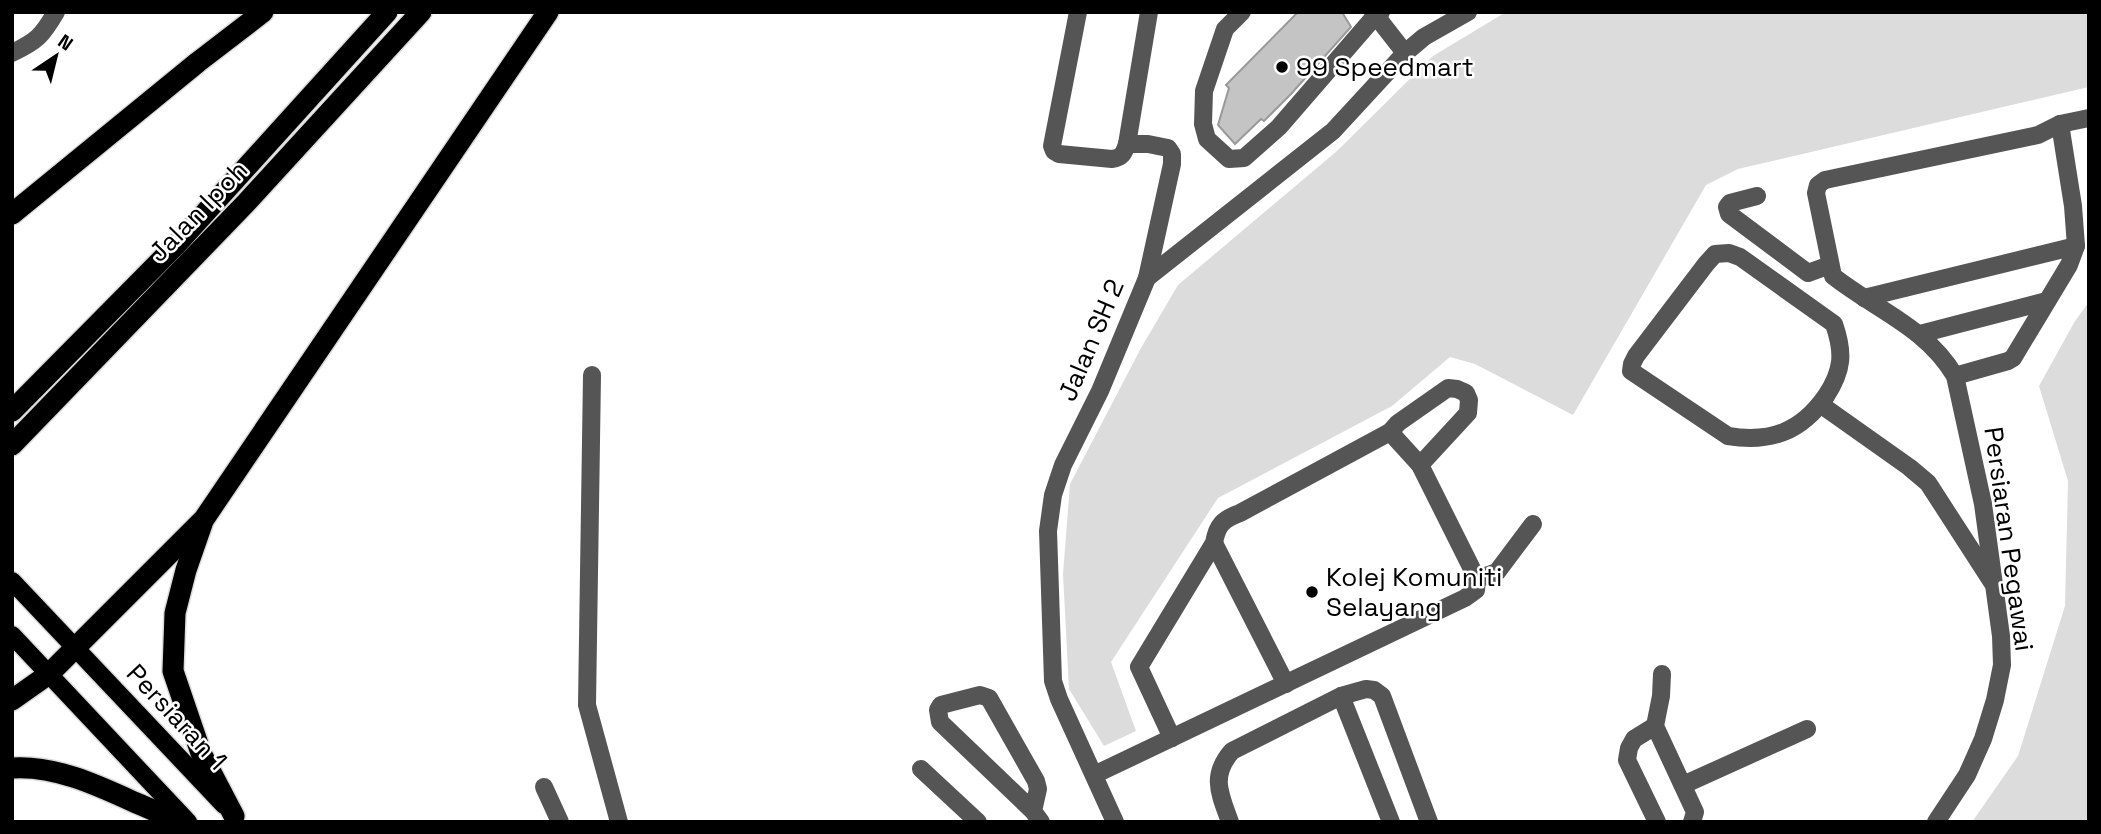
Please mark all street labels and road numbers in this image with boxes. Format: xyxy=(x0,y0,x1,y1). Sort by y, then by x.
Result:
street label: Jalan Ipoh xyxy=(141,153,255,269)
street label: Jalan SH 2 xyxy=(1050,274,1132,406)
street label: Persiaran Pegawai xyxy=(1976,425,2042,653)
street label: Persiaran 1 xyxy=(119,657,235,777)

